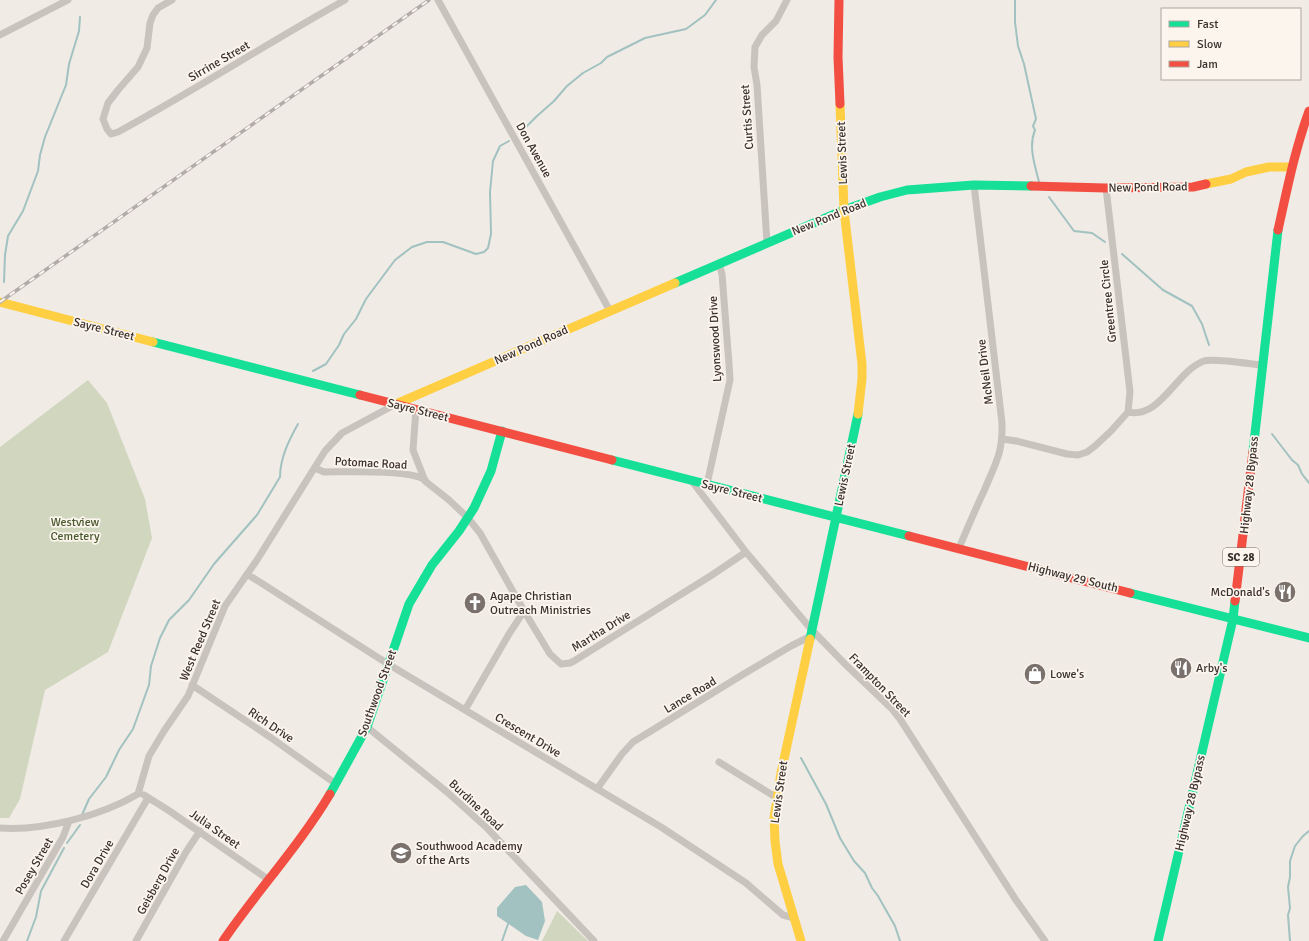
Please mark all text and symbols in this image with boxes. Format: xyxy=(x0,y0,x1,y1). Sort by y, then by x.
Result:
legend xyxy=(1161,8,1301,80)
text: Fast xyxy=(1197,17,1218,32)
text: Slow xyxy=(1197,37,1222,52)
street label: Sirrine Street xyxy=(186,38,253,85)
text: Jam xyxy=(1197,57,1218,72)
street label: Curtis Street xyxy=(738,84,757,150)
street label: Don Avenue xyxy=(512,120,555,180)
street label: Lewis Street xyxy=(834,121,851,185)
street label: New Pond Road xyxy=(1108,179,1188,196)
street label: New Pond Road xyxy=(790,196,869,239)
street label: Greentree Circle xyxy=(1097,259,1120,343)
street label: Lyonswood Drive xyxy=(706,296,725,382)
street label: Sayre Street xyxy=(72,315,136,344)
street label: New Pond Road xyxy=(492,322,570,368)
street label: McNeil Drive xyxy=(974,338,997,405)
street label: Sayre Street xyxy=(386,396,450,425)
street label: Highway 28 Bypass xyxy=(1237,436,1262,535)
street label: Lewis Street xyxy=(832,443,859,508)
street label: Potomac Road xyxy=(334,454,408,473)
street label: Sayre Street xyxy=(700,477,764,506)
park label: Westview Cemetery xyxy=(50,515,100,544)
road number: SC 28 xyxy=(1223,548,1259,566)
street label: Highway 29 South xyxy=(1026,559,1120,596)
restaurant icon: McDonald's xyxy=(1272,579,1298,605)
place label: McDonald's xyxy=(1210,585,1270,600)
place label: Agape Christian Outreach Ministries xyxy=(490,589,591,618)
church icon: Agape Christian Outreach Ministries xyxy=(462,590,488,616)
street label: West Reed Street xyxy=(177,597,224,683)
street label: Martha Drive xyxy=(569,607,634,655)
street label: Southwood Street xyxy=(355,648,400,739)
street label: Frampton Street xyxy=(845,650,914,720)
restaurant icon: Arby's xyxy=(1168,655,1194,681)
shop icon: Lowe's xyxy=(1022,661,1048,687)
place label: Arby's xyxy=(1196,661,1227,676)
place label: Lowe's xyxy=(1050,667,1084,682)
street label: Lance Road xyxy=(661,674,719,717)
street label: Rich Drive xyxy=(245,705,297,746)
street label: Crescent Drive xyxy=(492,710,564,761)
street label: Highway 28 Bypass xyxy=(1172,754,1209,853)
street label: Lewis Street xyxy=(768,760,791,824)
street label: Burdine Road xyxy=(445,776,506,834)
street label: Julia Street xyxy=(186,806,243,852)
street label: Posey Street xyxy=(12,835,57,897)
street label: Dora Drive xyxy=(77,837,117,891)
place label: Southwood Academy of the Arts xyxy=(416,839,523,868)
school or university icon: Southwood Academy of the Arts xyxy=(388,840,414,866)
street label: Geisberg Drive xyxy=(134,845,183,918)

